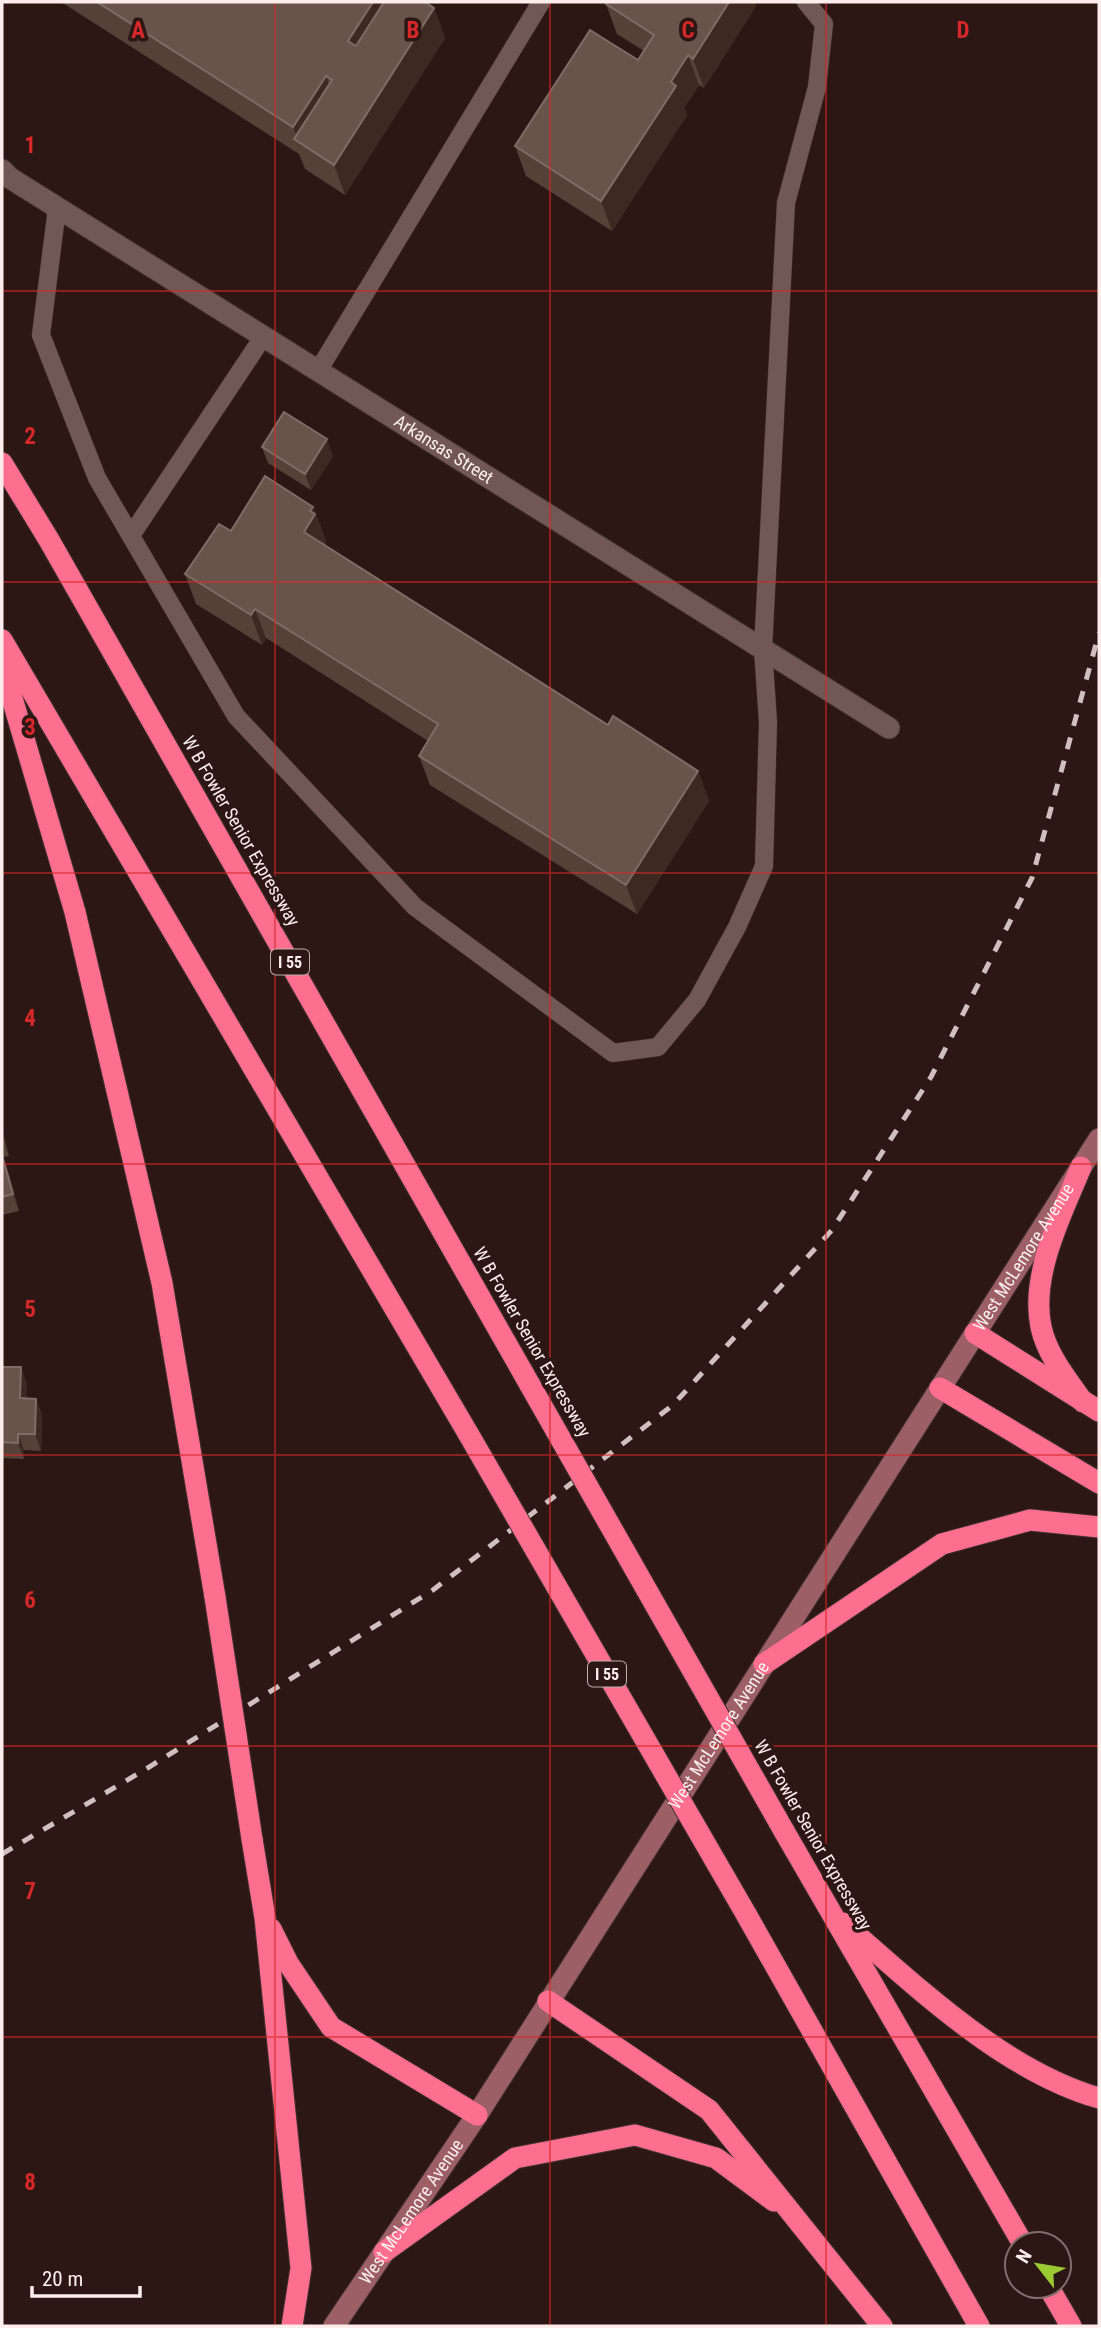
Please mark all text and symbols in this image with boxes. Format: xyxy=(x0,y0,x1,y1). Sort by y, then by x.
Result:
text: A xyxy=(131,17,145,44)
text: B xyxy=(407,17,419,44)
text: C xyxy=(681,17,695,44)
text: D xyxy=(957,17,970,44)
text: 1 xyxy=(24,132,36,159)
street label: Arkansas Street xyxy=(391,410,497,488)
text: 2 xyxy=(24,423,36,450)
text: 3 xyxy=(24,714,36,741)
street label: W B Fowler Senior Expressway xyxy=(178,732,305,930)
road number: I 55 xyxy=(271,950,309,974)
text: 4 xyxy=(24,1005,36,1032)
street label: West McLemore Avenue xyxy=(968,1179,1078,1335)
street label: W B Fowler Senior Expressway xyxy=(469,1243,596,1441)
text: 5 xyxy=(24,1296,36,1323)
text: 6 xyxy=(24,1587,36,1614)
street label: West McLemore Avenue xyxy=(664,1657,773,1813)
road number: I 55 xyxy=(588,1662,626,1686)
street label: W B Fowler Senior Expressway xyxy=(750,1736,877,1934)
text: 7 xyxy=(24,1878,36,1905)
street label: West McLemore Avenue xyxy=(354,2135,468,2288)
text: 8 xyxy=(24,2169,36,2196)
north arrow xyxy=(1003,2230,1073,2300)
text: N xyxy=(1011,2246,1037,2267)
scale bar xyxy=(32,2254,140,2298)
text: 20 m xyxy=(42,2267,83,2291)

